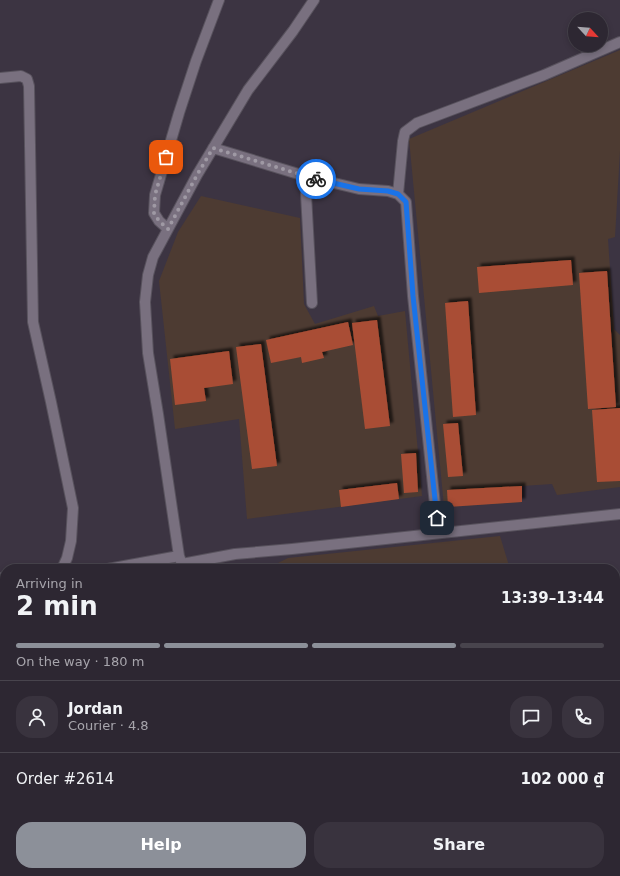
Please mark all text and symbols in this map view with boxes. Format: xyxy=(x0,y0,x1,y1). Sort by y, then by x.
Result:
north arrow xyxy=(568,12,608,52)
map controls xyxy=(568,12,608,52)
pin xyxy=(149,140,183,174)
icon: bag xyxy=(155,146,177,168)
courier xyxy=(296,159,336,199)
icon: bike xyxy=(305,168,327,190)
pin xyxy=(420,501,454,535)
icon: home xyxy=(426,507,448,529)
text: Arriving in xyxy=(16,576,83,591)
text: 13:39–13:44 xyxy=(501,589,604,607)
text: 2 min xyxy=(16,591,98,621)
text: On the way · 180 m xyxy=(16,654,144,669)
button: person xyxy=(16,696,58,738)
button: chat xyxy=(510,696,552,738)
button: phone xyxy=(562,696,604,738)
text: Jordan xyxy=(68,700,123,718)
text: Courier · 4.8 xyxy=(68,718,149,733)
text: Order #2614 xyxy=(16,770,114,788)
text: 102 000 ₫ xyxy=(520,770,604,788)
button: Help xyxy=(16,822,306,868)
button: Share xyxy=(314,822,604,868)

